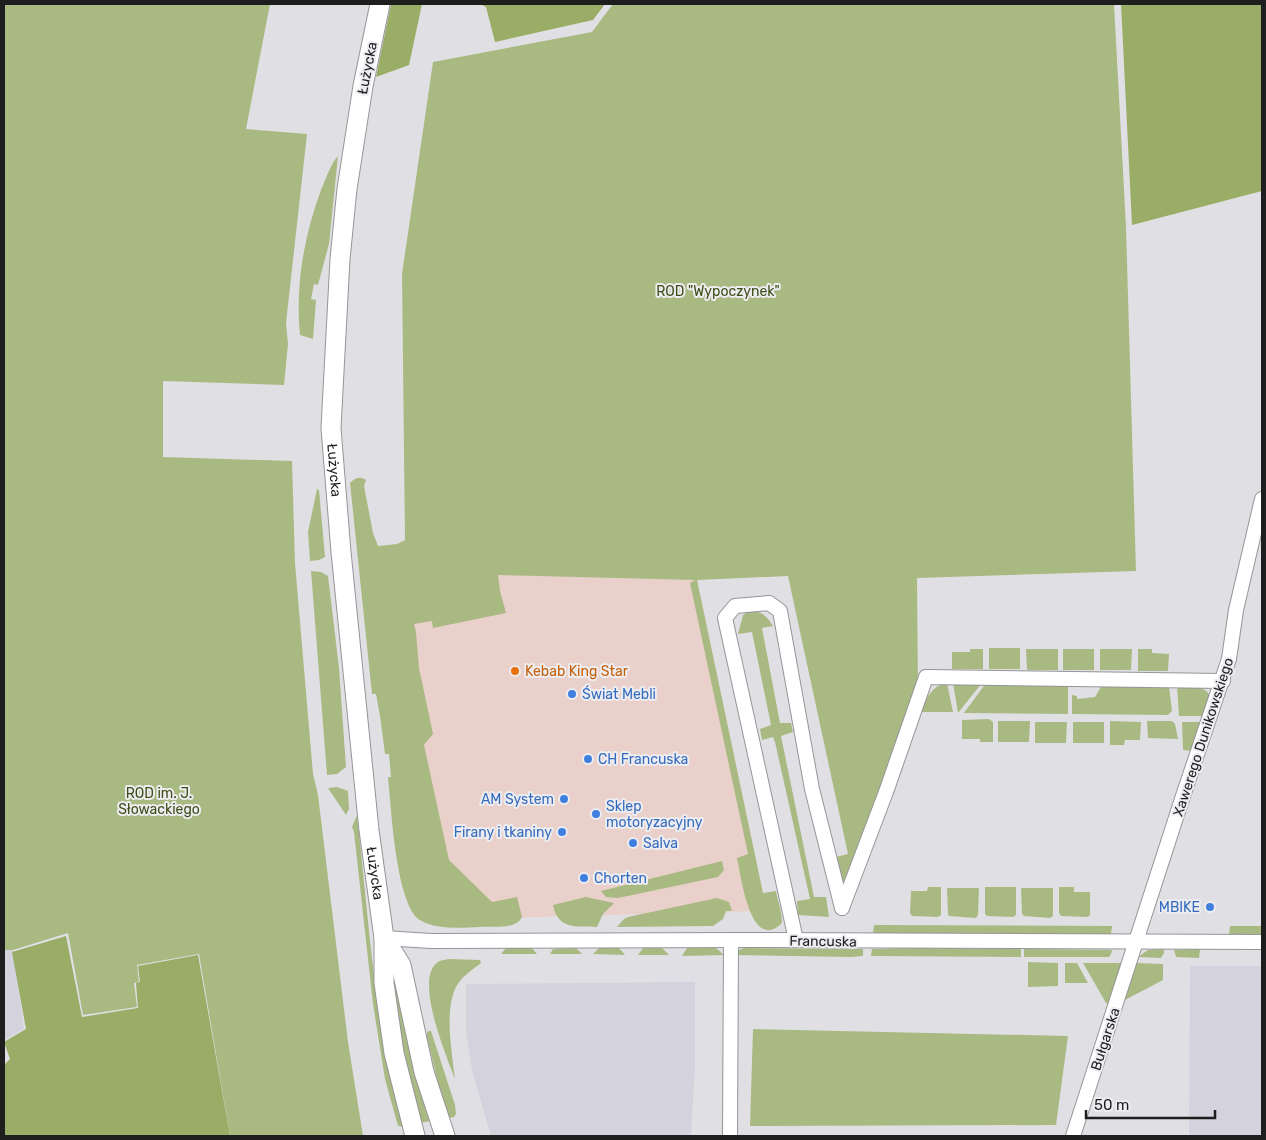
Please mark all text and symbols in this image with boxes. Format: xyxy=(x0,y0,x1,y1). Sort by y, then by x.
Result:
street label: Łużycka xyxy=(354,40,381,96)
park label: ROD "Wypoczynek" xyxy=(656,283,780,300)
street label: Łużycka xyxy=(323,443,345,498)
street label: Xawerego Dunikowskiego xyxy=(1170,656,1237,819)
place label: Kebab King Star xyxy=(525,663,629,680)
marker: Kebab King Star xyxy=(509,665,521,677)
place label: Świat Mebli xyxy=(582,685,656,703)
marker: Świat Mebli xyxy=(566,688,578,700)
place label: CH Francuska xyxy=(598,751,688,768)
marker: CH Francuska xyxy=(582,753,594,765)
park label: ROD im. J. Słowackiego xyxy=(118,785,200,818)
place label: AM System xyxy=(481,791,554,808)
marker: AM System xyxy=(558,793,570,805)
place label: Sklep motoryzacyjny xyxy=(606,798,703,831)
marker: Sklep motoryzacyjny xyxy=(590,808,602,820)
place label: Firany i tkaniny xyxy=(454,824,552,841)
marker: Firany i tkaniny xyxy=(556,826,568,838)
place label: Salva xyxy=(643,835,678,852)
marker: Salva xyxy=(627,837,639,849)
street label: Łużycka xyxy=(362,846,387,901)
place label: Chorten xyxy=(594,870,647,887)
marker: Chorten xyxy=(578,872,590,884)
place label: MBIKE xyxy=(1159,899,1200,916)
marker: MBIKE xyxy=(1204,901,1216,913)
street label: Francuska xyxy=(789,932,857,951)
street label: Bułgarska xyxy=(1087,1006,1124,1073)
scale bar xyxy=(1086,1088,1215,1120)
text: 50 m xyxy=(1094,1096,1129,1114)

